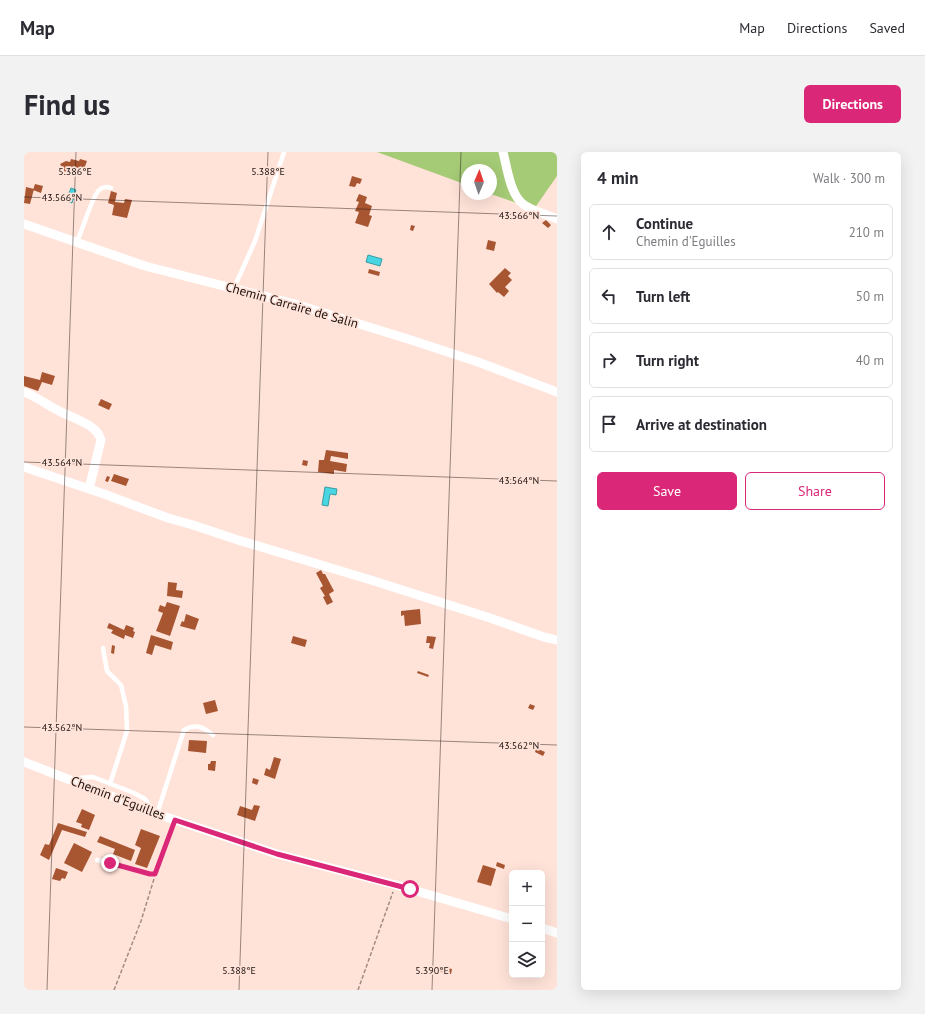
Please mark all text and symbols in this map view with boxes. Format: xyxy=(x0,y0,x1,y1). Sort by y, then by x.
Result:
text: Map xyxy=(20,16,55,40)
text: Map xyxy=(739,19,765,37)
text: Directions xyxy=(787,19,847,37)
text: Saved xyxy=(869,19,905,37)
button: Directions xyxy=(804,85,901,123)
text: Find us xyxy=(24,86,110,123)
north arrow xyxy=(461,164,497,200)
text: 5.386°E xyxy=(58,165,92,178)
text: 5.388°E xyxy=(251,165,285,178)
text: 4 min xyxy=(597,167,638,189)
text: Walk · 300 m xyxy=(813,170,885,187)
text: 43.566°N xyxy=(42,191,82,204)
text: 43.566°N xyxy=(499,209,539,222)
text: Continue xyxy=(636,214,693,233)
icon: ahead xyxy=(598,221,620,243)
text: 210 m xyxy=(849,224,884,241)
text: Chemin d'Eguilles xyxy=(636,233,736,250)
street label: Chemin Carraire de Salin xyxy=(224,278,360,332)
icon: left xyxy=(598,285,620,307)
text: Turn left xyxy=(636,287,690,306)
text: 50 m xyxy=(856,288,884,305)
icon: right xyxy=(598,349,620,371)
text: Turn right xyxy=(636,351,699,370)
text: 40 m xyxy=(856,352,884,369)
icon: arrive xyxy=(598,413,620,435)
text: Arrive at destination xyxy=(636,415,767,434)
text: 43.564°N xyxy=(42,456,82,469)
button: Save xyxy=(597,472,737,510)
button: Share xyxy=(745,472,885,510)
text: 43.564°N xyxy=(499,474,539,487)
text: 43.562°N xyxy=(42,721,82,734)
text: 43.562°N xyxy=(499,739,539,752)
street label: Chemin d'Eguilles xyxy=(68,772,168,824)
route end xyxy=(101,854,119,872)
map controls xyxy=(509,870,545,978)
button: + xyxy=(509,870,545,906)
route start xyxy=(401,880,419,898)
button: − xyxy=(509,906,545,942)
button: layers xyxy=(509,942,545,978)
text: 5.388°E xyxy=(222,964,256,977)
text: 5.390°E xyxy=(415,964,449,977)

